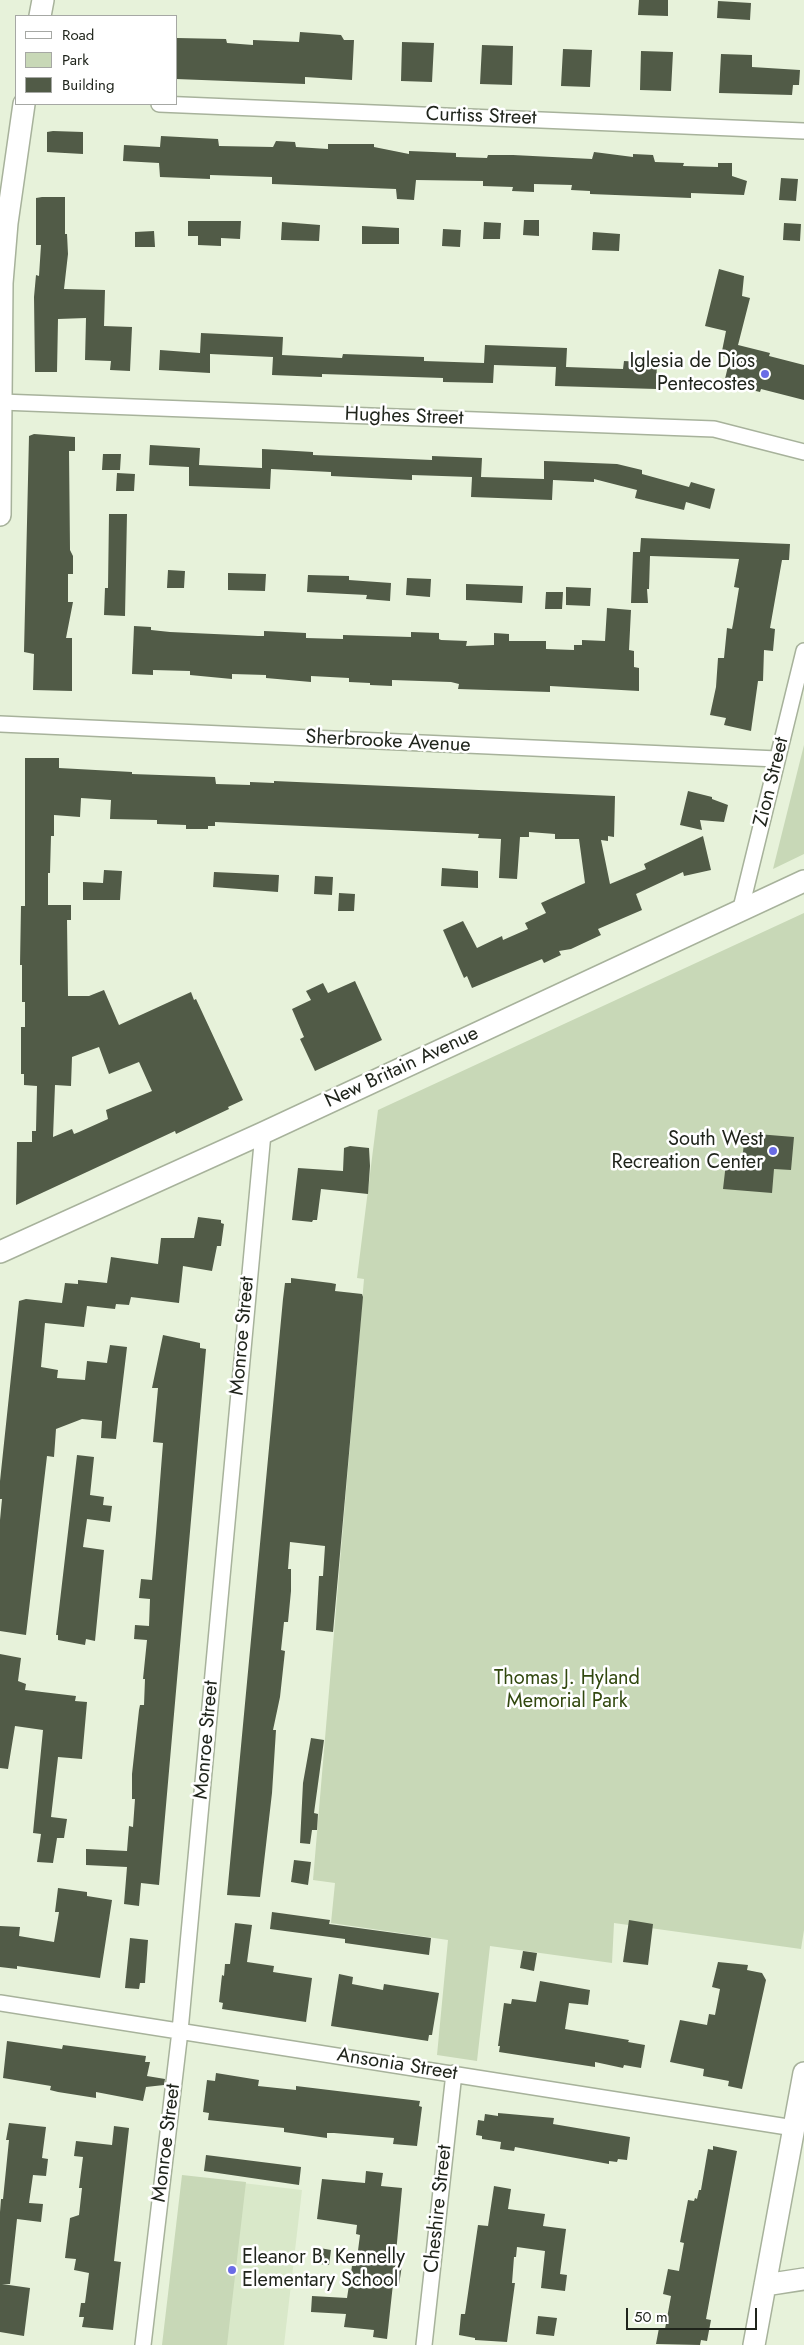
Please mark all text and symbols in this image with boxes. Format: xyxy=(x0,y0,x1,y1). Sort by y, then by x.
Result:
legend xyxy=(15,15,178,105)
text: Road xyxy=(62,24,94,46)
text: Park xyxy=(62,49,89,71)
text: Building xyxy=(62,74,114,96)
street label: Curtiss Street xyxy=(425,103,537,131)
place label: Iglesia de Dios Pentecostes xyxy=(629,350,755,397)
marker: Iglesia de Dios Pentecostes xyxy=(759,368,771,380)
street label: Hughes Street xyxy=(344,403,464,431)
street label: Sherbrooke Avenue xyxy=(305,726,471,758)
street label: Zion Street xyxy=(749,735,795,829)
street label: New Britain Avenue xyxy=(321,1022,483,1114)
place label: South West Recreation Center xyxy=(612,1128,763,1175)
marker: South West Recreation Center xyxy=(767,1145,779,1157)
street label: Monroe Street xyxy=(226,1276,260,1396)
park label: Thomas J. Hyland Memorial Park xyxy=(494,1667,640,1714)
street label: Monroe Street xyxy=(190,1680,224,1800)
street label: Ansonia Street xyxy=(335,2044,459,2086)
street label: Monroe Street xyxy=(148,2082,186,2204)
street label: Cheshire Street xyxy=(420,2144,458,2274)
place label: Eleanor B. Kennelly Elementary School xyxy=(242,2246,405,2293)
marker: Eleanor B. Kennelly Elementary School xyxy=(226,2264,238,2276)
scale bar xyxy=(629,2298,760,2330)
text: 50 m xyxy=(634,2306,668,2328)

